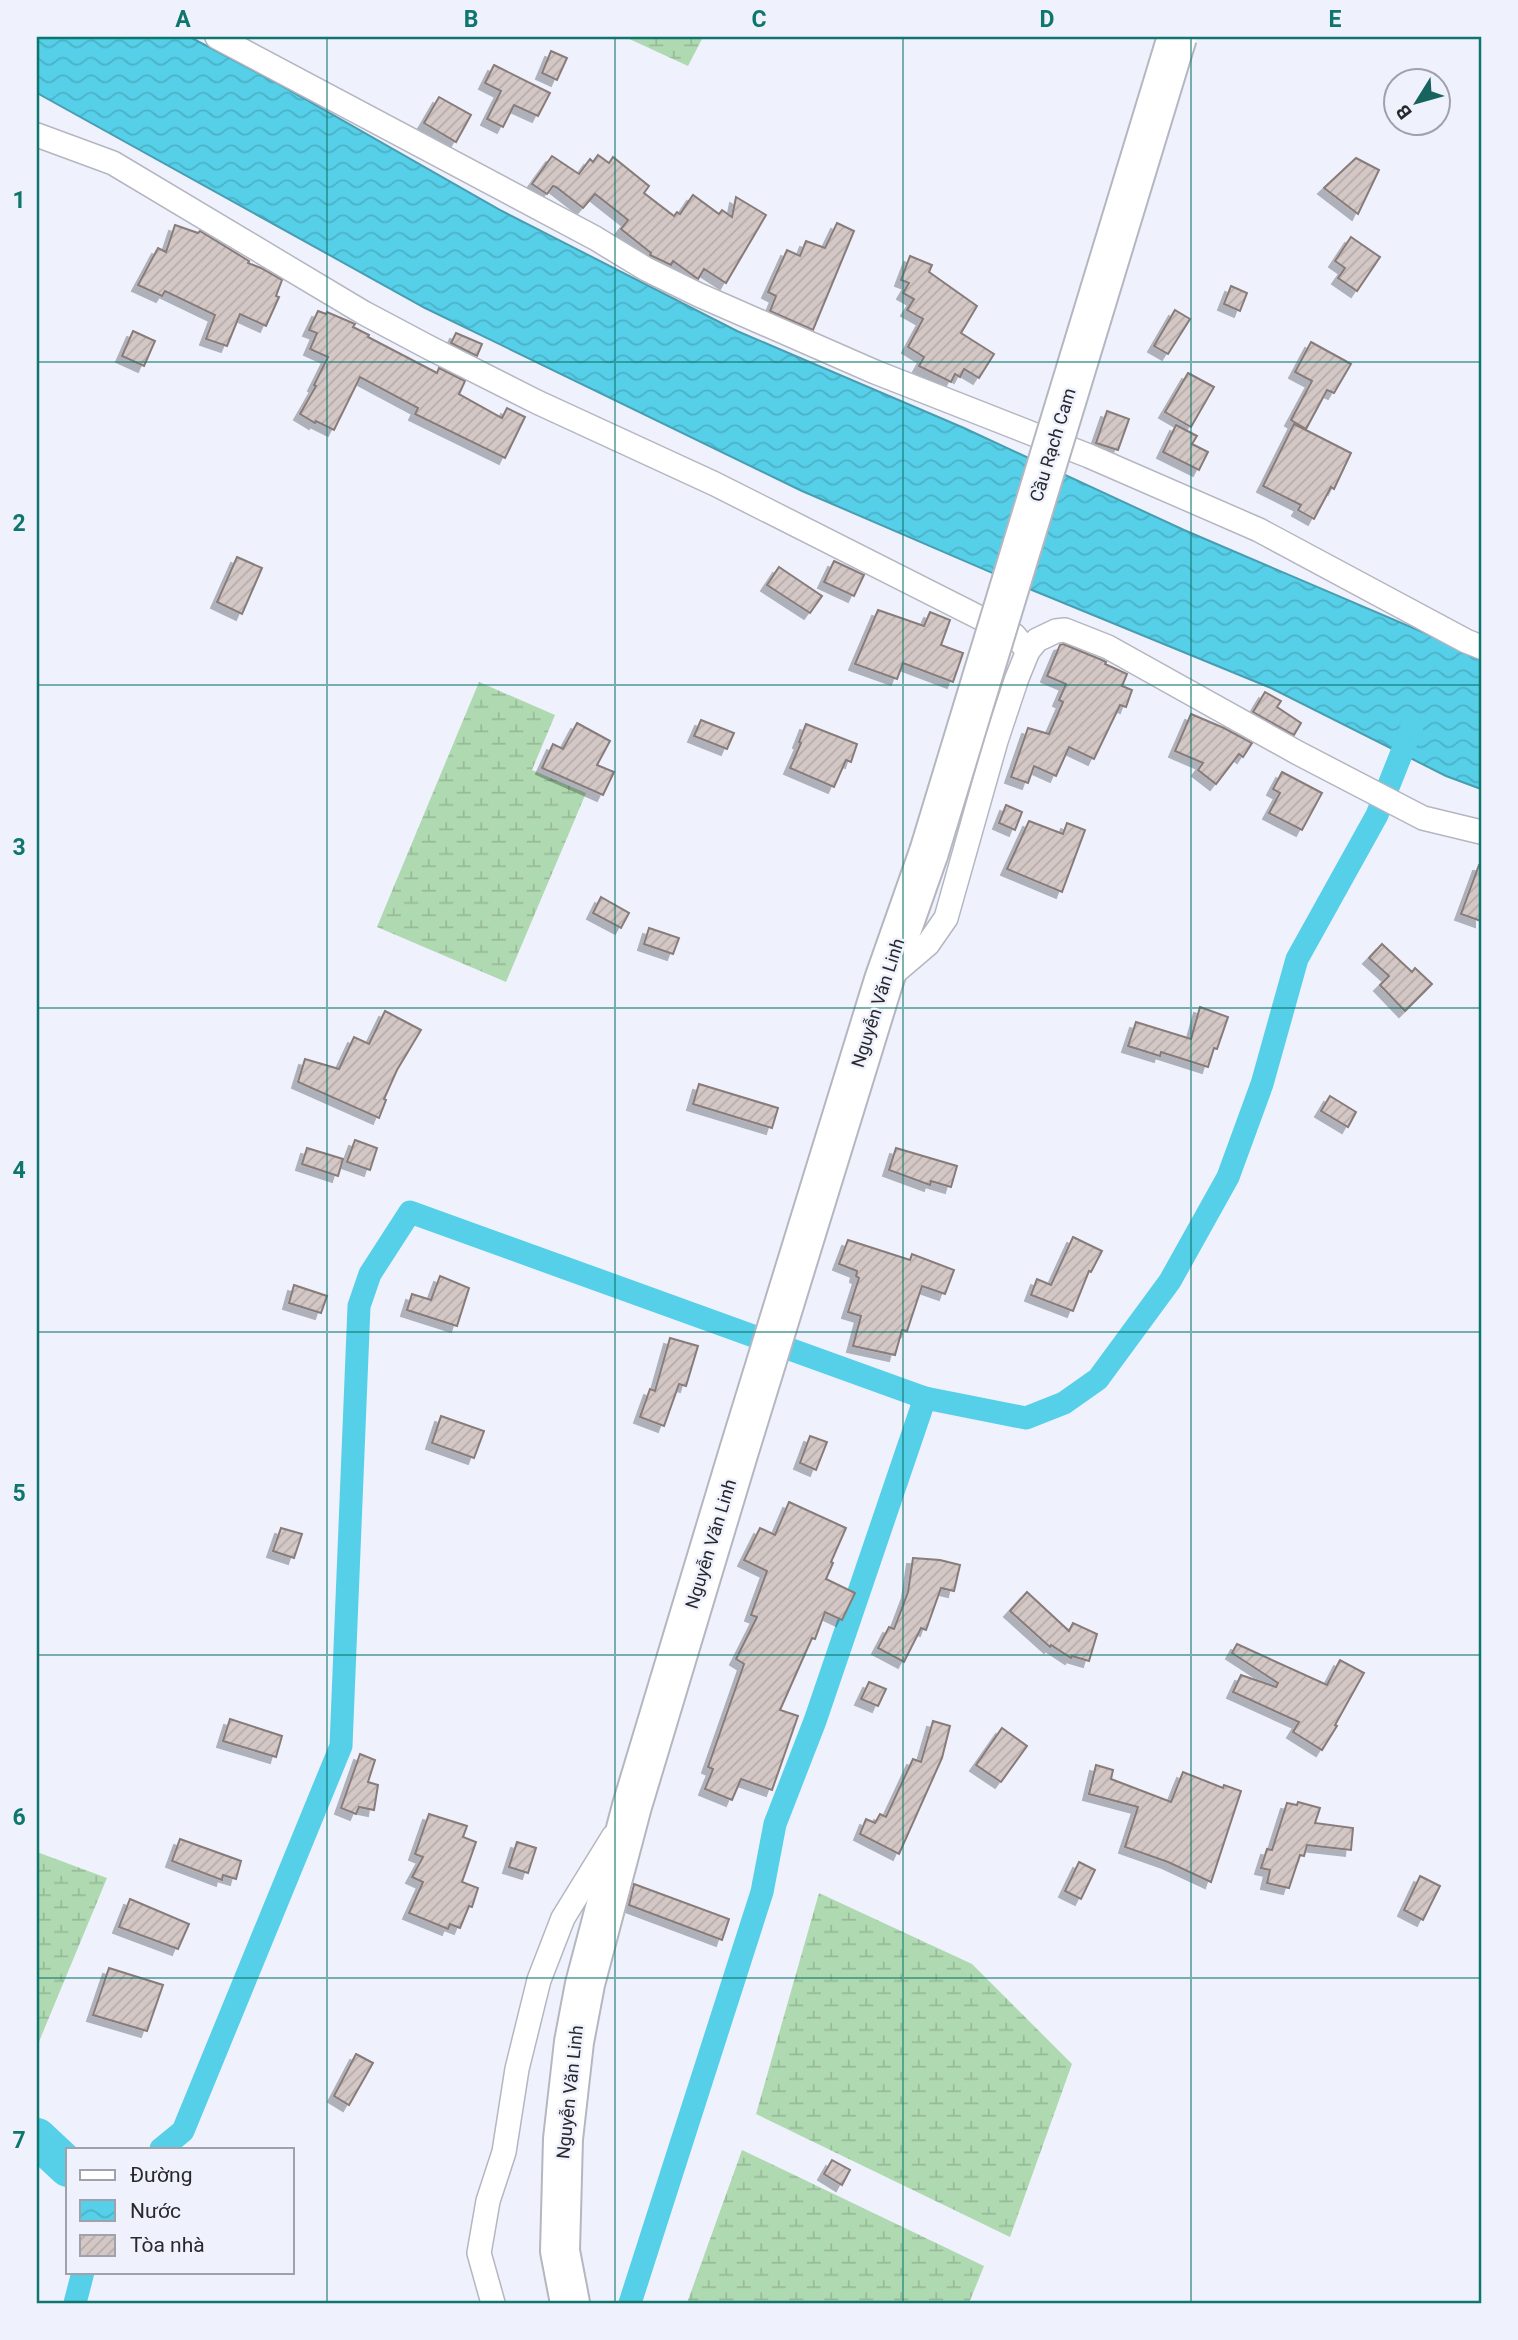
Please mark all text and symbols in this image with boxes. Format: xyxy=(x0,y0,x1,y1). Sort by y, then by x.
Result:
text: A xyxy=(175,6,191,33)
text: B xyxy=(464,6,478,33)
text: C xyxy=(751,6,767,33)
text: D xyxy=(1040,6,1054,33)
text: E xyxy=(1329,6,1342,33)
north arrow xyxy=(1382,66,1452,136)
text: B xyxy=(1391,100,1417,124)
text: 1 xyxy=(12,187,26,214)
street label: Cầu Rạch Cam xyxy=(1025,385,1080,504)
text: 2 xyxy=(12,510,26,537)
text: 3 xyxy=(12,834,26,861)
street label: Nguyễn Văn Linh xyxy=(847,936,908,1070)
text: 4 xyxy=(12,1157,26,1184)
street label: Nguyễn Văn Linh xyxy=(681,1477,740,1611)
text: 5 xyxy=(12,1480,26,1507)
text: 6 xyxy=(12,1804,26,1831)
street label: Nguyễn Văn Linh xyxy=(552,2024,587,2160)
text: 7 xyxy=(12,2127,26,2154)
legend xyxy=(66,2148,294,2274)
text: Đường xyxy=(130,2163,192,2187)
text: Nước xyxy=(130,2199,181,2223)
text: Tòa nhà xyxy=(130,2233,205,2257)

